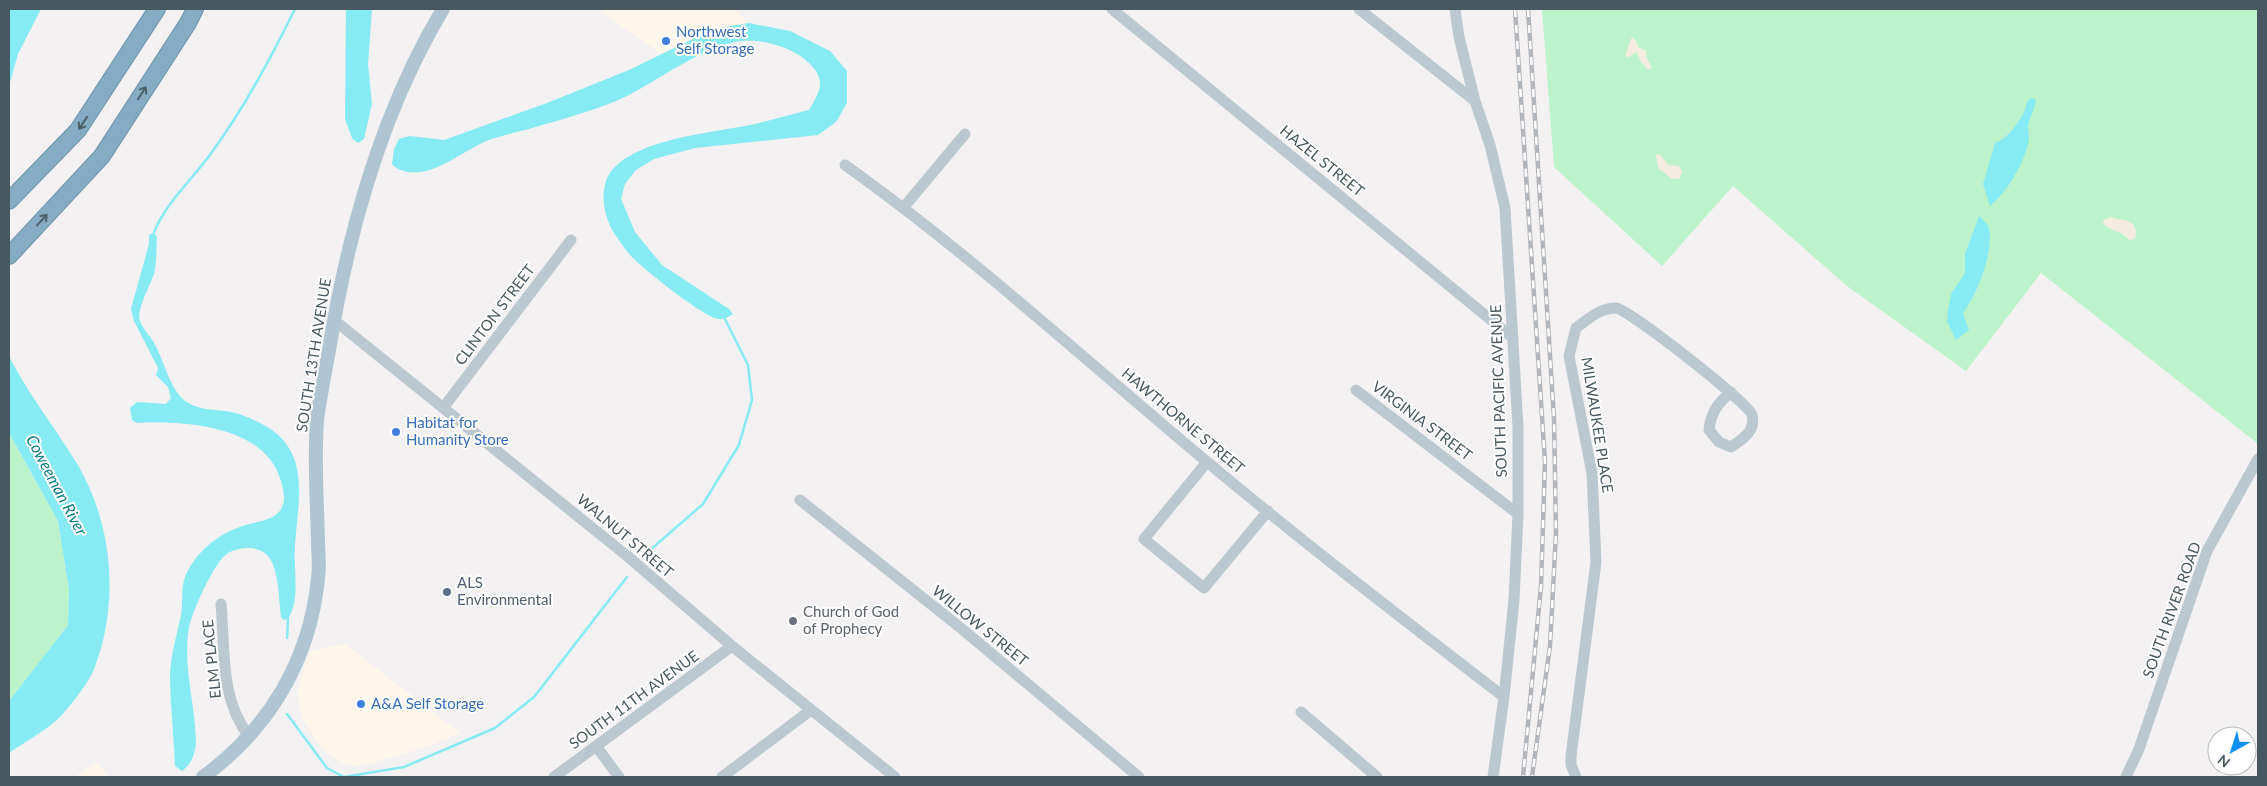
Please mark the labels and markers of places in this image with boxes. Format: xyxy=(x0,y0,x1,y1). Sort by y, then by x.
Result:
place label: Northwest Self Storage xyxy=(676,22,754,57)
marker: Northwest Self Storage xyxy=(660,35,672,47)
place label: Habitat for Humanity Store xyxy=(406,413,509,448)
marker: Habitat for Humanity Store xyxy=(390,426,402,438)
place label: ALS Environmental xyxy=(457,573,552,608)
marker: ALS Environmental xyxy=(441,586,453,598)
place label: Church of God of Prophecy xyxy=(803,602,899,637)
marker: Church of God of Prophecy xyxy=(787,615,799,627)
place label: A&A Self Storage xyxy=(371,694,484,712)
marker: A&A Self Storage xyxy=(355,698,367,710)

